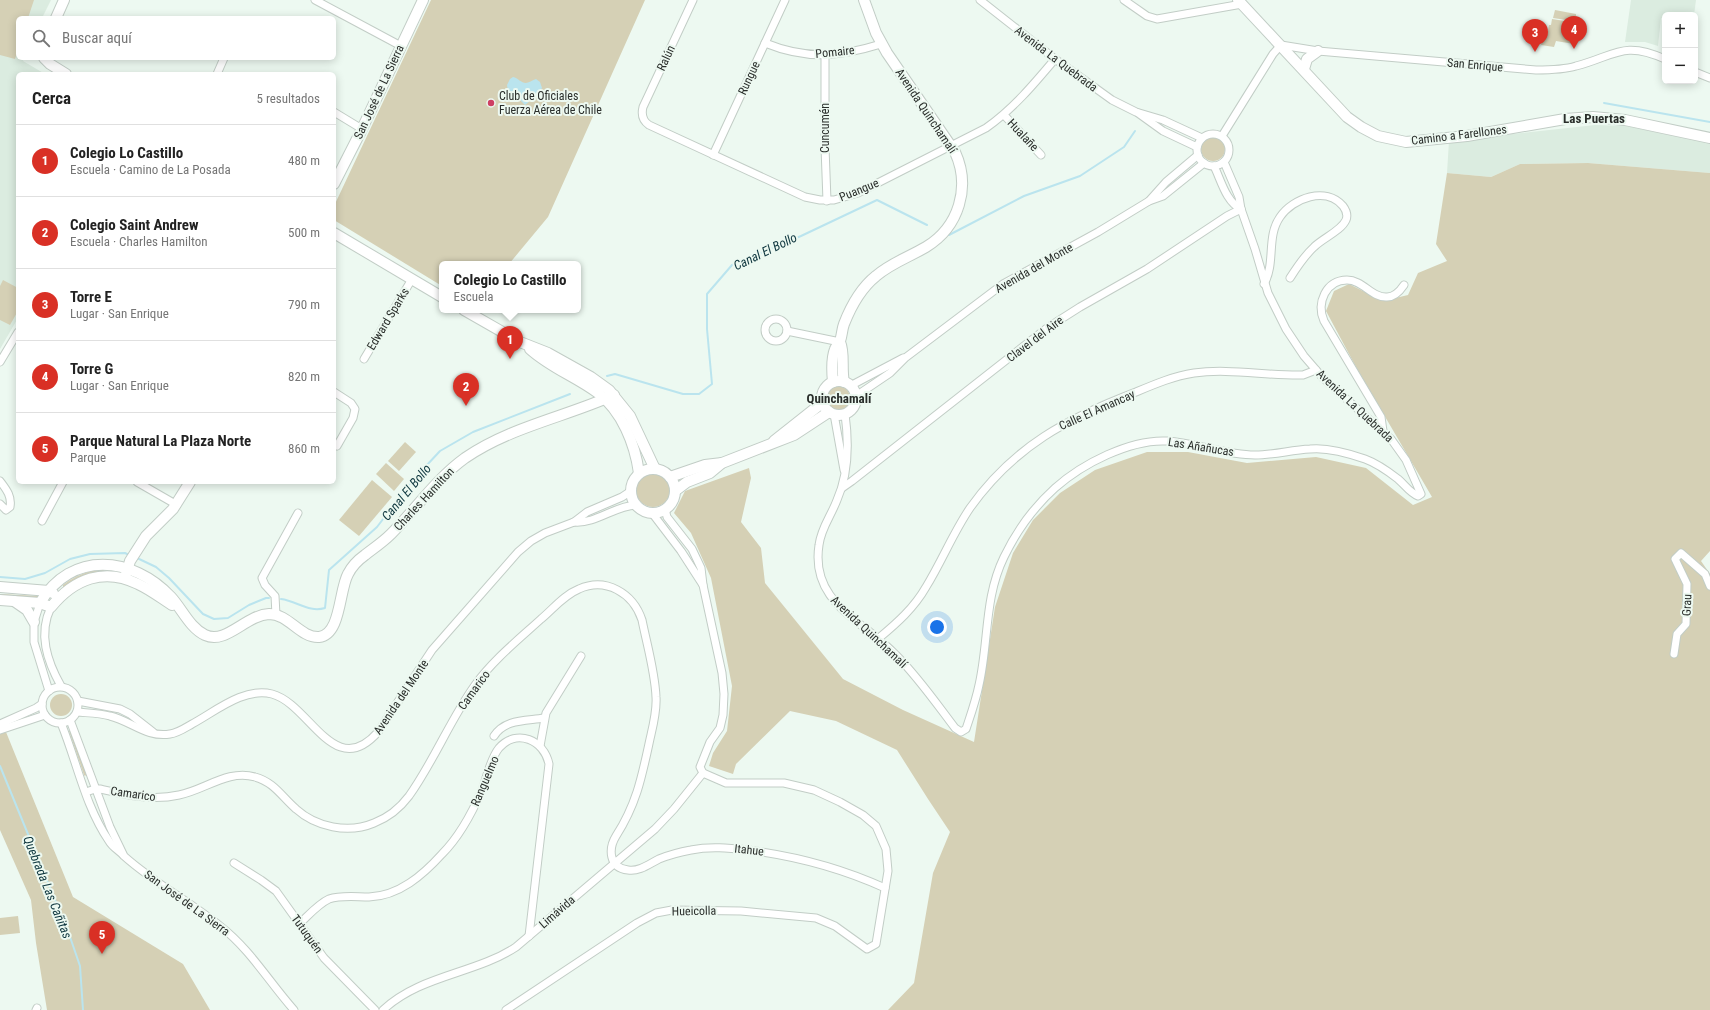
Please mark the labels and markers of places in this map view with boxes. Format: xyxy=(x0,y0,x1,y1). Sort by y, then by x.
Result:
pin: 4 xyxy=(1561,16,1587,49)
pin: 3 xyxy=(1522,19,1548,52)
place label: Club de Oficiales Fuerza Aérea de Chile xyxy=(499,89,602,117)
marker: Club de Oficiales Fuerza Aérea de Chile xyxy=(486,98,496,108)
pin: 1 xyxy=(497,326,523,359)
pin: 2 xyxy=(453,373,479,406)
pin: 5 xyxy=(89,921,115,954)

